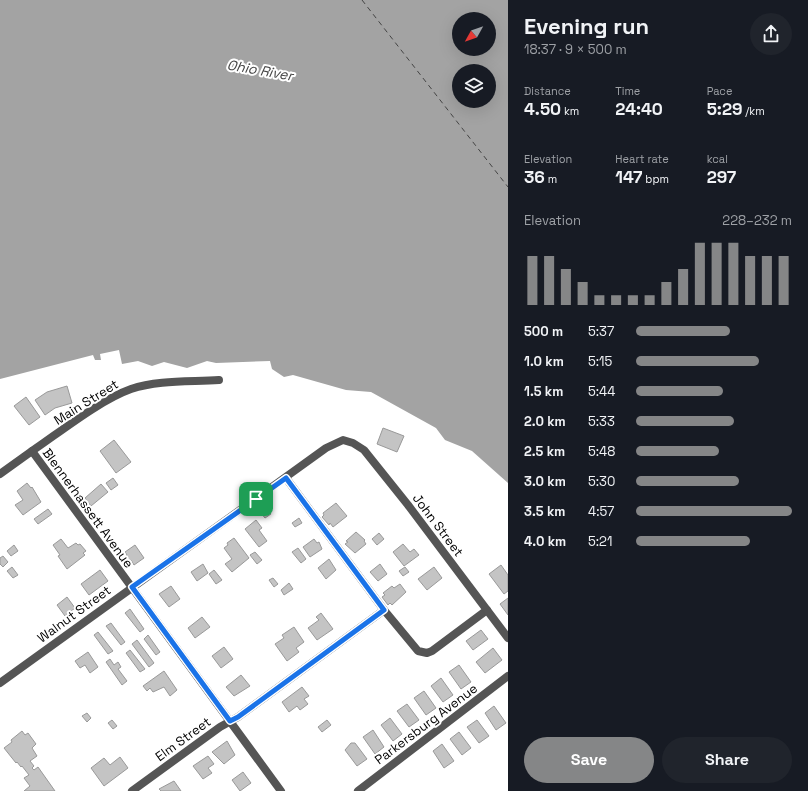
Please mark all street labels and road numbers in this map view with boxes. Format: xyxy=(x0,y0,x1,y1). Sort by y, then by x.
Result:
street label: Main Street xyxy=(51,375,121,429)
street label: Blennerhassett Avenue xyxy=(39,445,137,571)
street label: John Street xyxy=(409,490,467,560)
street label: Walnut Street xyxy=(34,582,114,646)
street label: Parkersburg Avenue xyxy=(371,680,481,768)
street label: Elm Street xyxy=(152,713,214,765)

